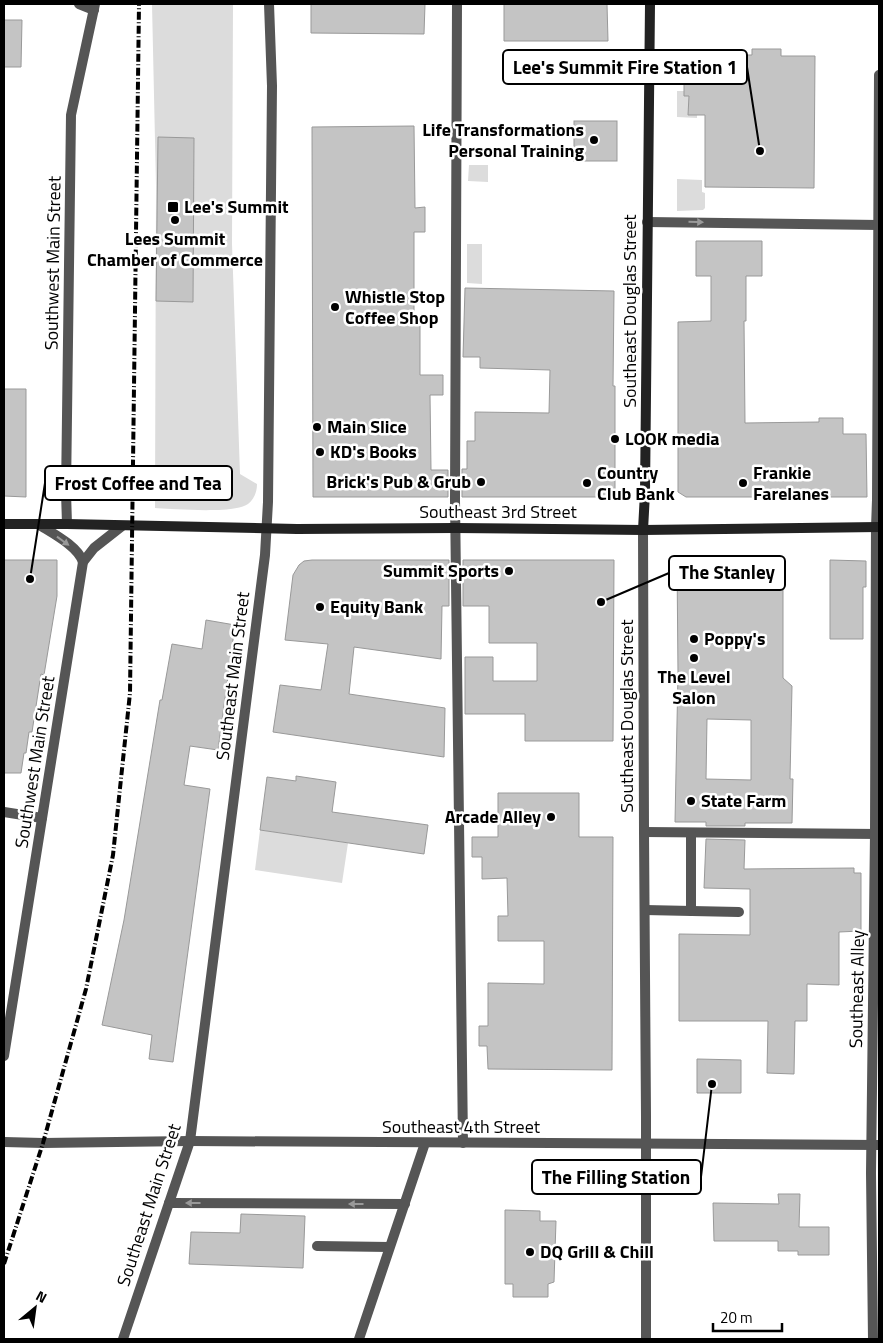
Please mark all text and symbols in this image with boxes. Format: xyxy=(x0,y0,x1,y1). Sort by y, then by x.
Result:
callout: Lee's Summit Fire Station 1 xyxy=(503,50,747,84)
text: Lee's Summit Fire Station 1 xyxy=(513,52,737,81)
place label: Life Transformations Personal Training xyxy=(422,116,584,164)
marker: Life Transformations Personal Training xyxy=(588,134,600,146)
street label: Southwest Main Street xyxy=(37,175,68,350)
place label: Lee's Summit xyxy=(184,193,289,220)
marker: Lee's Summit xyxy=(166,200,180,214)
marker: Lees Summit Chamber of Commerce xyxy=(169,214,181,226)
street label: Southeast Douglas Street xyxy=(616,214,643,408)
one-way arrow xyxy=(688,218,704,226)
place label: Lees Summit Chamber of Commerce xyxy=(87,225,263,273)
place label: Whistle Stop Coffee Shop xyxy=(345,283,445,331)
marker: Whistle Stop Coffee Shop xyxy=(329,301,341,313)
place label: Main Slice xyxy=(327,413,407,440)
marker: Main Slice xyxy=(311,421,323,433)
place label: LOOK media xyxy=(625,425,720,452)
marker: LOOK media xyxy=(609,433,621,445)
place label: KD's Books xyxy=(330,438,417,465)
marker: KD's Books xyxy=(314,446,326,458)
place label: Country Club Bank xyxy=(597,459,675,507)
place label: Frankie Farelanes xyxy=(753,459,829,507)
callout: Frost Coffee and Tea xyxy=(45,466,232,500)
text: Frost Coffee and Tea xyxy=(54,468,222,497)
place label: Brick's Pub & Grub xyxy=(326,468,471,495)
marker: Brick's Pub & Grub xyxy=(475,476,487,488)
marker: Country Club Bank xyxy=(581,477,593,489)
marker: Frankie Farelanes xyxy=(737,477,749,489)
street label: Southeast 3rd Street xyxy=(419,498,577,525)
one-way arrow xyxy=(56,536,70,546)
callout: The Stanley xyxy=(669,556,785,590)
place label: Summit Sports xyxy=(383,557,499,584)
text: The Stanley xyxy=(679,557,775,586)
marker: Summit Sports xyxy=(503,565,515,577)
street label: Southeast Main Street xyxy=(209,589,256,762)
place label: Equity Bank xyxy=(330,593,424,620)
marker: Equity Bank xyxy=(314,601,326,613)
street label: Southeast Douglas Street xyxy=(613,619,640,813)
place label: Poppy's xyxy=(704,625,765,652)
marker: Poppy's xyxy=(688,633,700,645)
marker: The Level Salon xyxy=(688,652,700,664)
place label: The Level Salon xyxy=(657,663,731,711)
street label: Southwest Main Street xyxy=(8,673,62,850)
place label: State Farm xyxy=(701,787,786,814)
marker: State Farm xyxy=(685,795,697,807)
place label: Arcade Alley xyxy=(445,803,541,830)
marker: Arcade Alley xyxy=(545,811,557,823)
street label: Southeast Alley xyxy=(842,929,871,1048)
street label: Southeast 4th Street xyxy=(382,1113,541,1140)
street label: Southeast Main Street xyxy=(109,1119,188,1290)
callout: The Filling Station xyxy=(532,1160,701,1194)
text: The Filling Station xyxy=(542,1162,690,1191)
one-way arrow xyxy=(185,1199,201,1207)
one-way arrow xyxy=(348,1200,364,1208)
place label: DQ Grill & Chill xyxy=(540,1238,654,1265)
marker: DQ Grill & Chill xyxy=(524,1246,536,1258)
north arrow xyxy=(10,1283,60,1333)
text: N xyxy=(32,1285,51,1308)
scale bar xyxy=(713,1300,782,1332)
text: 20 m xyxy=(720,1306,753,1329)

